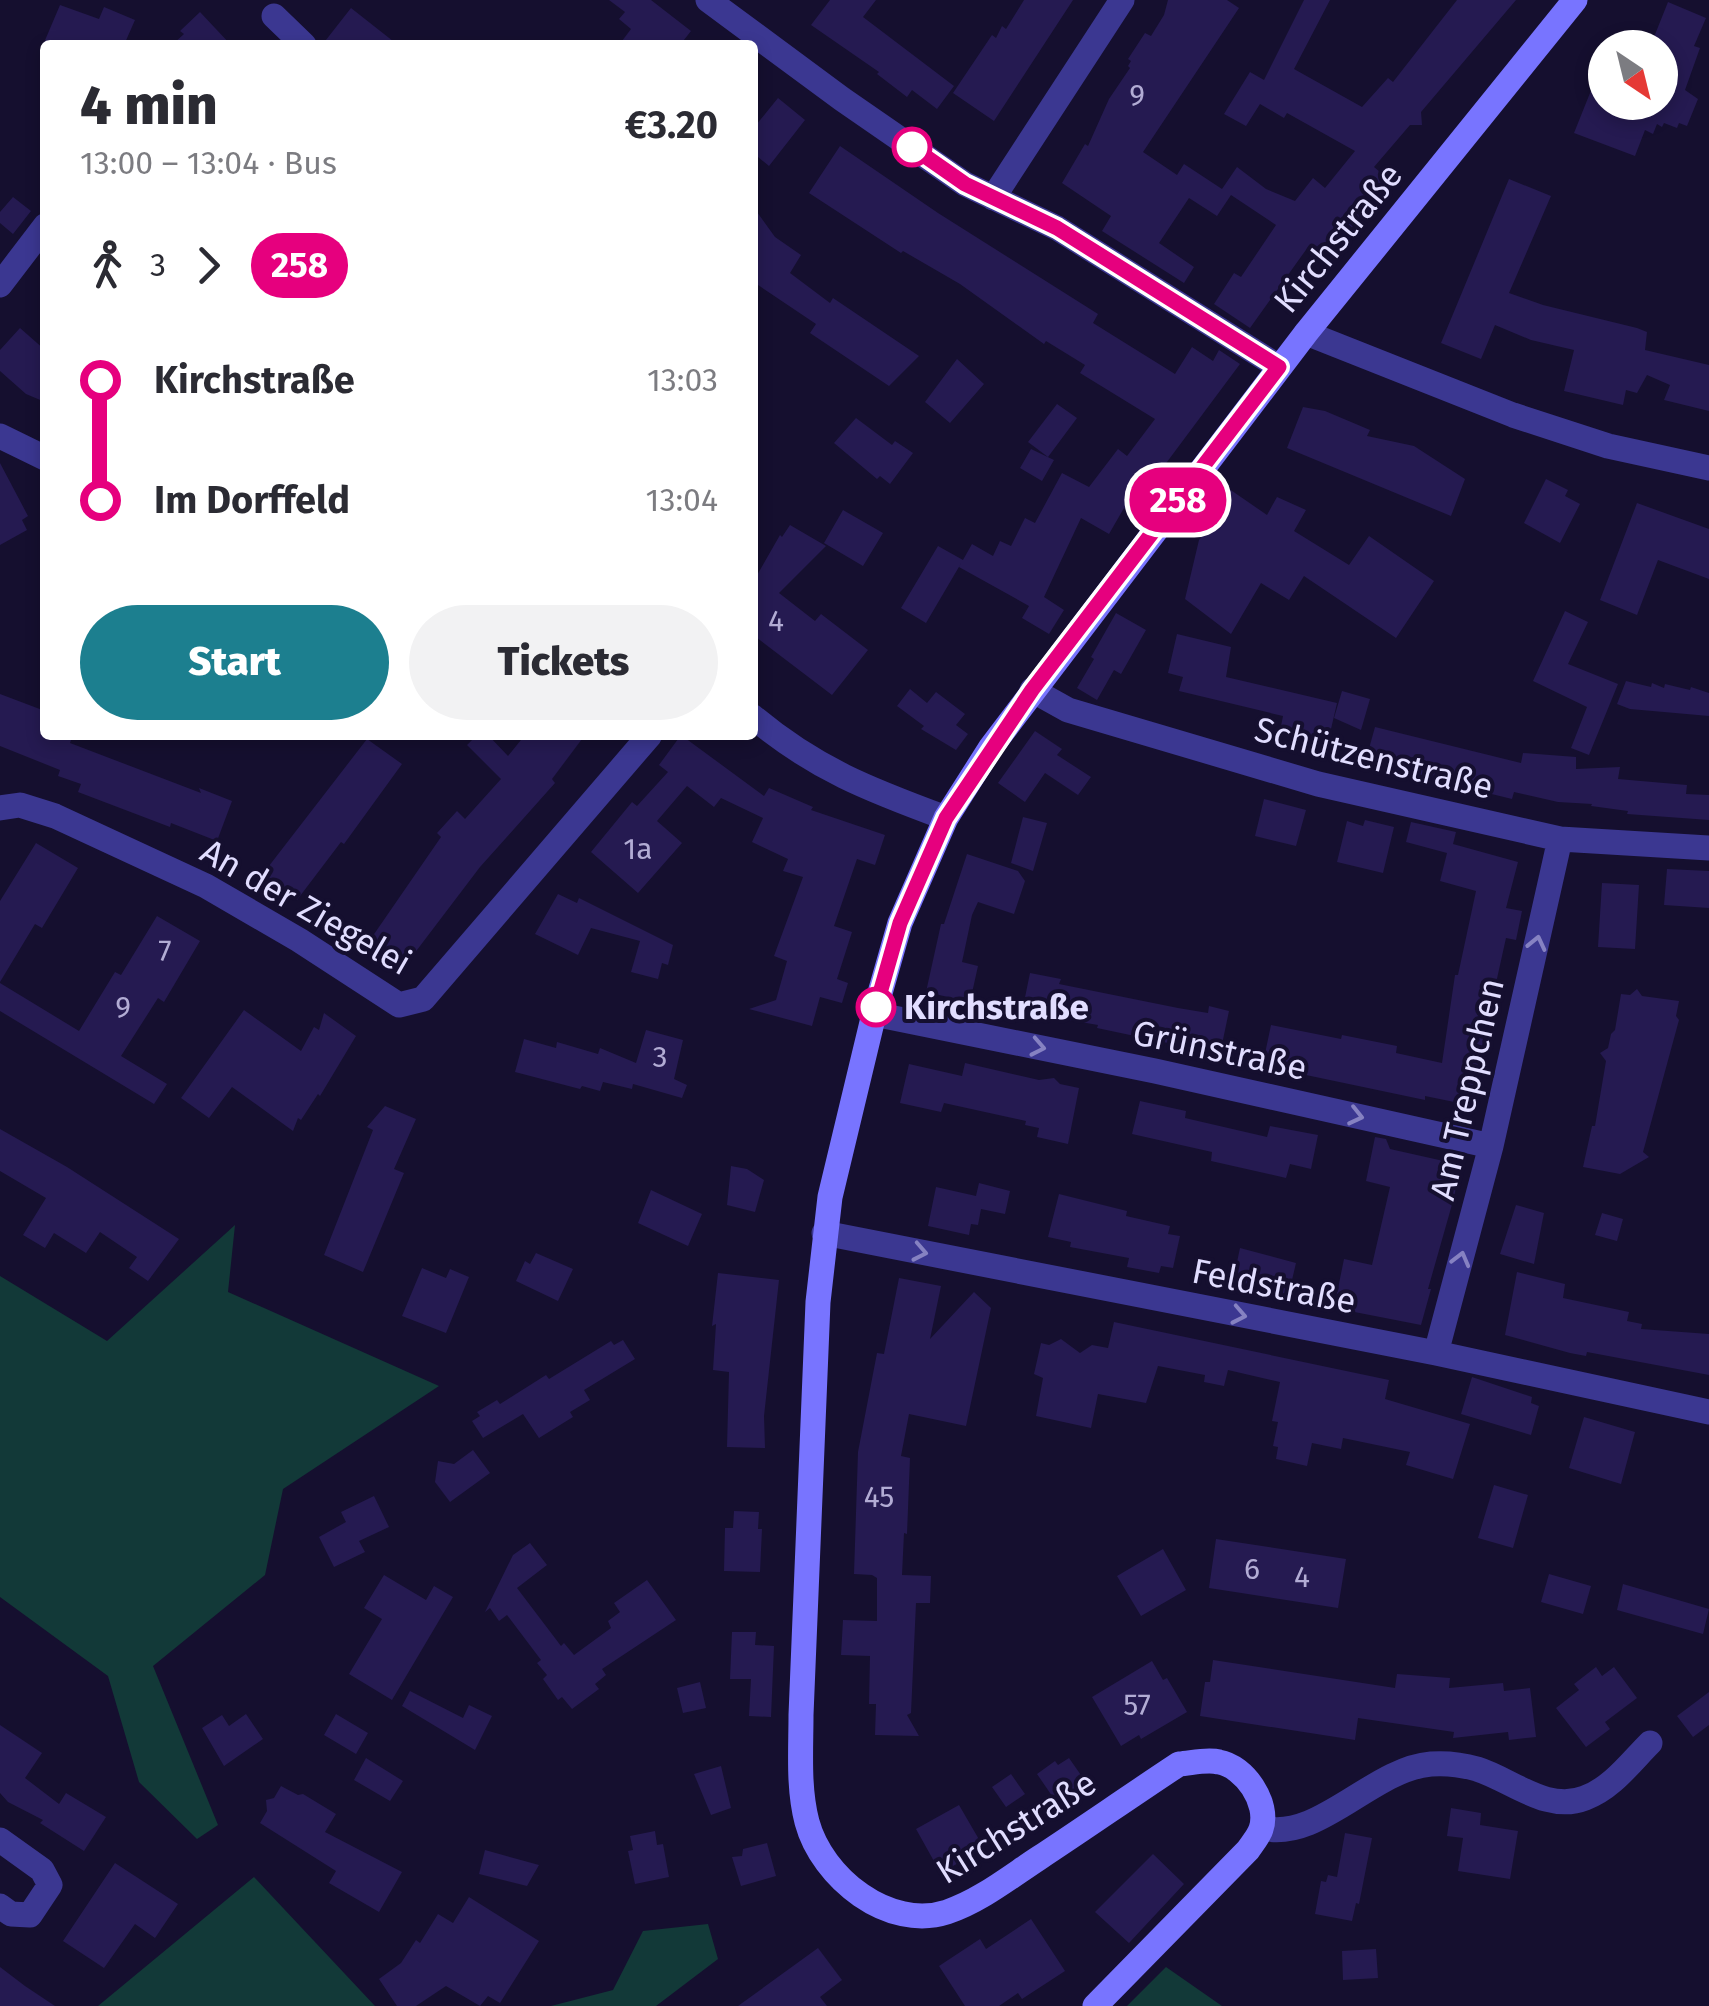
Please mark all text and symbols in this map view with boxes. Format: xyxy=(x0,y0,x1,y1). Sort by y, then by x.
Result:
north arrow xyxy=(1588,30,1678,120)
map controls xyxy=(1588,30,1678,120)
text: 4 min xyxy=(80,73,218,139)
house number: 9 xyxy=(1129,77,1145,113)
text: €3.20 xyxy=(625,102,718,148)
unlabelled marker xyxy=(893,128,931,166)
text: 13:00 – 13:04 · Bus xyxy=(80,144,337,182)
street label: Kirchstraße xyxy=(1265,155,1411,321)
icon: walk xyxy=(80,238,135,293)
icon: forward xyxy=(181,238,236,293)
text: 258 xyxy=(271,244,328,286)
text: 3 xyxy=(150,246,166,284)
text: Kirchstraße xyxy=(154,357,355,403)
text: 13:03 xyxy=(647,361,718,399)
line badge: 258 xyxy=(1120,468,1236,532)
text: Im Dorffeld xyxy=(154,477,350,523)
text: 258 xyxy=(1149,479,1207,521)
text: 13:04 xyxy=(646,481,718,519)
house number: 4 xyxy=(768,603,784,639)
button: Start xyxy=(80,605,389,720)
button: Tickets xyxy=(409,605,718,720)
street label: Schützenstraße xyxy=(1250,708,1498,808)
street label: An der Ziegelei xyxy=(193,830,419,984)
house number: 1a xyxy=(623,831,653,867)
house number: 7 xyxy=(158,933,172,969)
one-way arrow xyxy=(1525,935,1546,952)
street label: Am Treppchen xyxy=(1421,974,1513,1204)
place label: Kirchstraße xyxy=(904,986,1089,1028)
marker: Kirchstraße xyxy=(857,988,895,1026)
house number: 9 xyxy=(115,989,131,1025)
street label: Grünstraße xyxy=(1129,1011,1311,1089)
one-way arrow xyxy=(1029,1036,1046,1057)
house number: 3 xyxy=(653,1039,667,1075)
one-way arrow xyxy=(1347,1104,1364,1125)
one-way arrow xyxy=(911,1241,928,1262)
street label: Feldstraße xyxy=(1188,1250,1360,1322)
one-way arrow xyxy=(1450,1251,1471,1268)
one-way arrow xyxy=(1230,1303,1247,1324)
house number: 45 xyxy=(864,1479,894,1515)
house number: 6 xyxy=(1244,1551,1260,1587)
house number: 4 xyxy=(1294,1559,1310,1595)
house number: 57 xyxy=(1123,1687,1151,1723)
street label: Kirchstraße xyxy=(928,1761,1104,1893)

